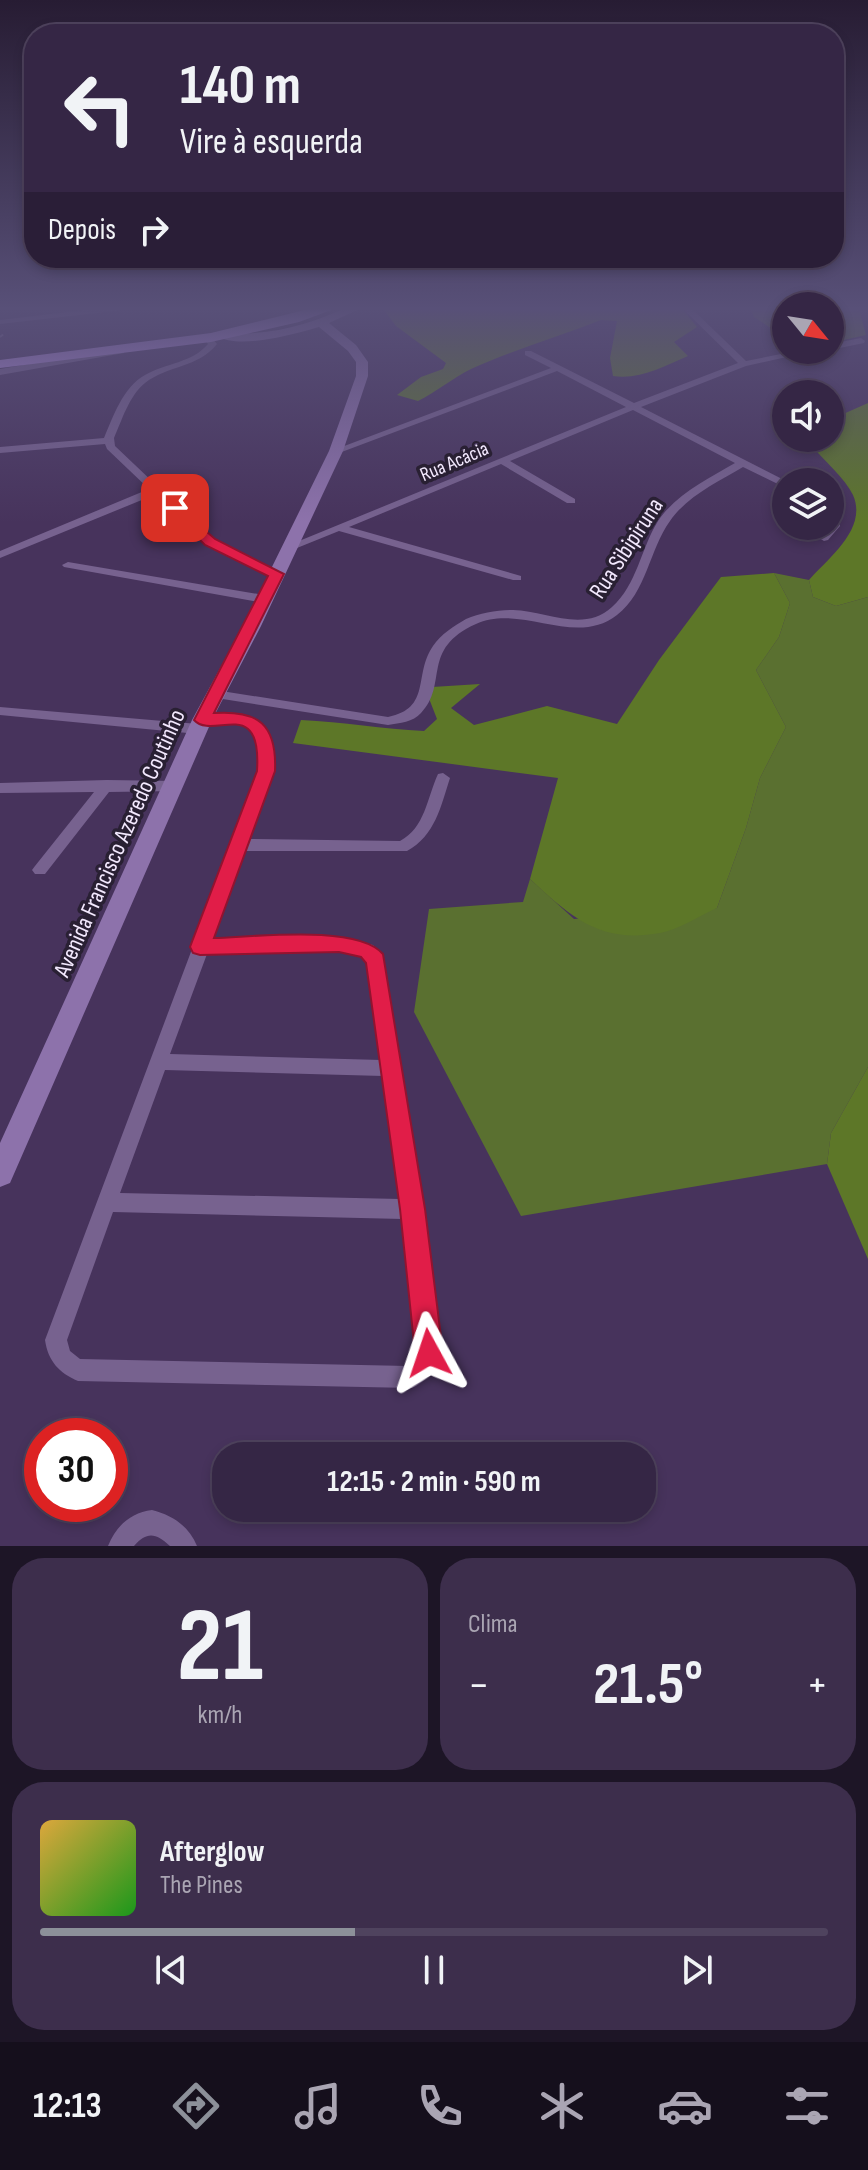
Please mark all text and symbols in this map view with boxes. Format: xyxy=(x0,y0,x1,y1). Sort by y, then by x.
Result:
text: 140 m xyxy=(180,53,301,120)
icon: left xyxy=(48,56,152,160)
text: Vire à esquerda xyxy=(180,121,363,164)
icon: right xyxy=(132,208,176,252)
text: Depois xyxy=(48,212,116,248)
north arrow xyxy=(772,292,844,364)
map controls xyxy=(772,292,844,540)
button: sound xyxy=(772,380,844,452)
street label: Rua Acácia xyxy=(416,437,492,487)
button: layers xyxy=(772,468,844,540)
pin xyxy=(141,474,209,542)
icon: arrive xyxy=(153,486,197,530)
street label: Rua Sibipiruna xyxy=(583,492,670,604)
street label: Avenida Francisco Azeredo Coutinho xyxy=(47,705,192,982)
position arrow xyxy=(387,1311,471,1395)
speed limit sign: 30 xyxy=(24,1418,128,1522)
text: 12:15 · 2 min · 590 m xyxy=(327,1464,541,1500)
text: 21 xyxy=(177,1585,263,1710)
text: Clima xyxy=(468,1609,518,1640)
text: 21.5° xyxy=(593,1649,703,1721)
text: − xyxy=(468,1659,490,1712)
text: + xyxy=(806,1659,828,1712)
text: km/h xyxy=(198,1700,242,1731)
text: Afterglow xyxy=(160,1834,265,1870)
text: The Pines xyxy=(160,1870,243,1901)
icon: previous xyxy=(149,1948,193,1992)
icon: pause xyxy=(412,1948,456,1992)
icon: next xyxy=(675,1948,719,1992)
icon: directions xyxy=(168,2078,224,2134)
icon: music xyxy=(290,2078,346,2134)
icon: phone xyxy=(412,2078,468,2134)
icon: climate xyxy=(534,2078,590,2134)
icon: car xyxy=(657,2078,713,2134)
icon: filters xyxy=(779,2078,835,2134)
text: 12:13 xyxy=(33,2085,102,2128)

